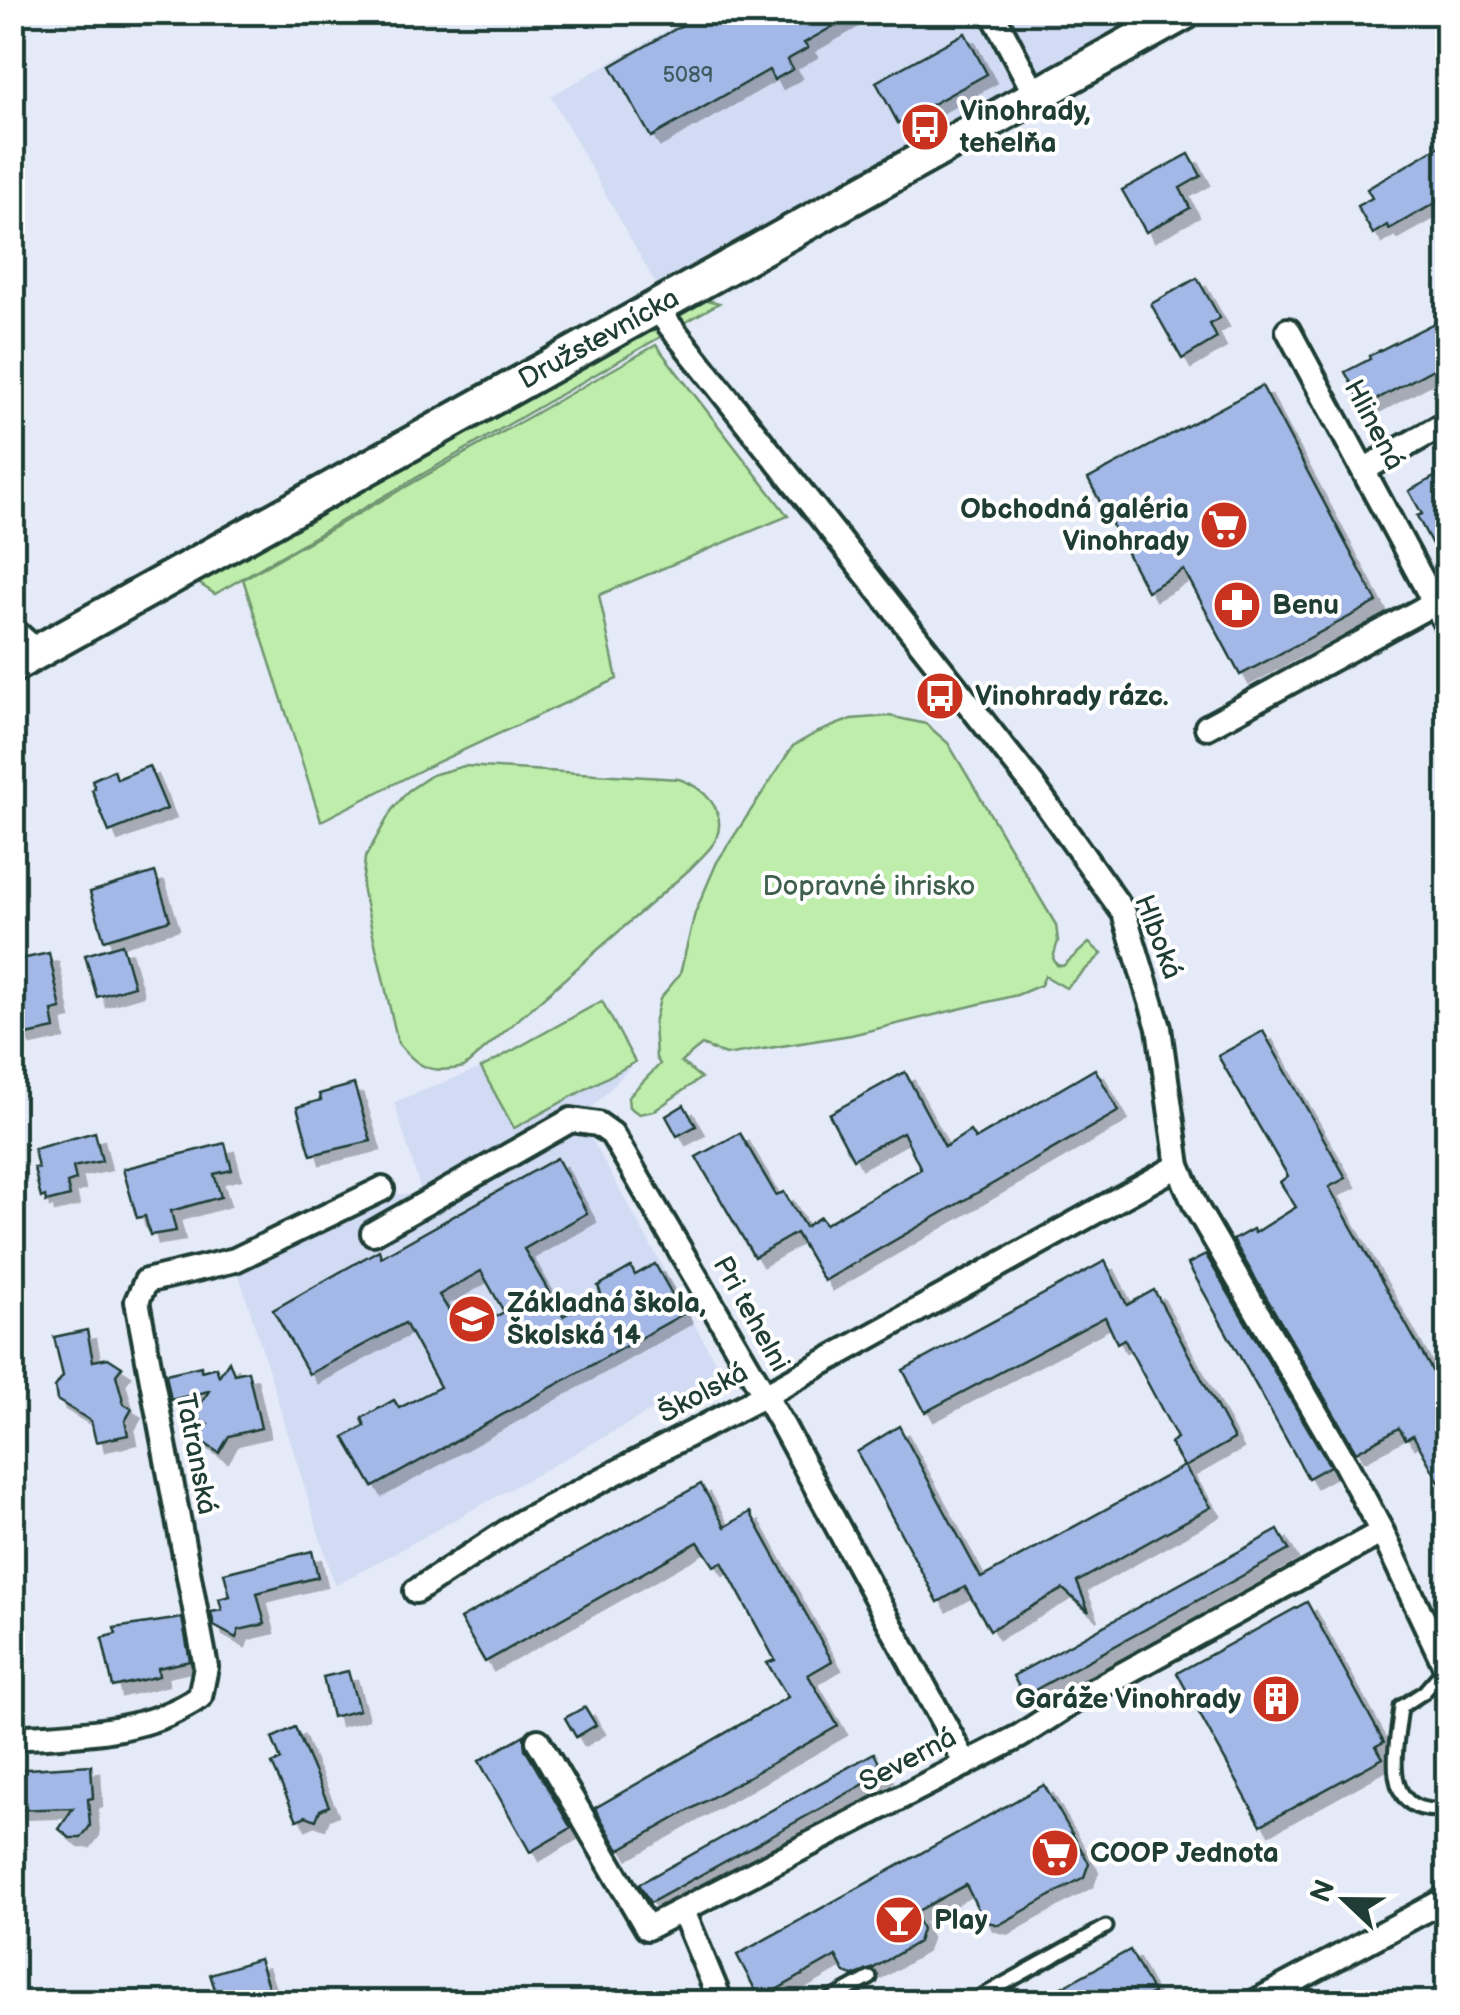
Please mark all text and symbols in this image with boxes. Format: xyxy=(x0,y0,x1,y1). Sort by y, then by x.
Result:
house number: 5089 xyxy=(662,62,714,89)
place label: Vinohrady, tehelňa xyxy=(959,95,1091,160)
bus stop icon: Vinohrady, tehelňa xyxy=(899,101,951,153)
street label: Družstevnícka xyxy=(513,281,685,397)
street label: Hlinená xyxy=(1337,374,1411,476)
place label: Obchodná galéria Vinohrady xyxy=(960,493,1189,558)
supermarket icon: Obchodná galéria Vinohrady xyxy=(1198,499,1250,551)
pharmacy icon: Benu xyxy=(1211,579,1263,631)
place label: Benu xyxy=(1272,589,1339,622)
bus stop icon: Vinohrady rázc. xyxy=(914,670,966,722)
place label: Vinohrady rázc. xyxy=(975,680,1169,713)
park label: Dopravné ihrisko xyxy=(763,870,975,903)
street label: Hlboká xyxy=(1127,890,1189,984)
street label: Pri tehelni xyxy=(706,1251,796,1377)
place label: Základná škola, Školská 14 xyxy=(507,1287,706,1352)
school or university icon: Základná škola, Školská 14 xyxy=(446,1293,498,1345)
street label: Školská xyxy=(652,1356,754,1430)
street label: Tatranská xyxy=(168,1391,224,1517)
building icon: Garáže Vinohrady xyxy=(1250,1673,1302,1725)
place label: Garáže Vinohrady xyxy=(1015,1683,1241,1716)
street label: Severná xyxy=(854,1721,962,1799)
supermarket icon: COOP Jednota xyxy=(1029,1827,1081,1879)
place label: COOP Jednota xyxy=(1090,1837,1279,1870)
north arrow xyxy=(1295,1850,1395,1950)
text: N xyxy=(1304,1875,1342,1907)
bar icon: Play xyxy=(873,1894,925,1946)
place label: Play xyxy=(934,1904,988,1937)

